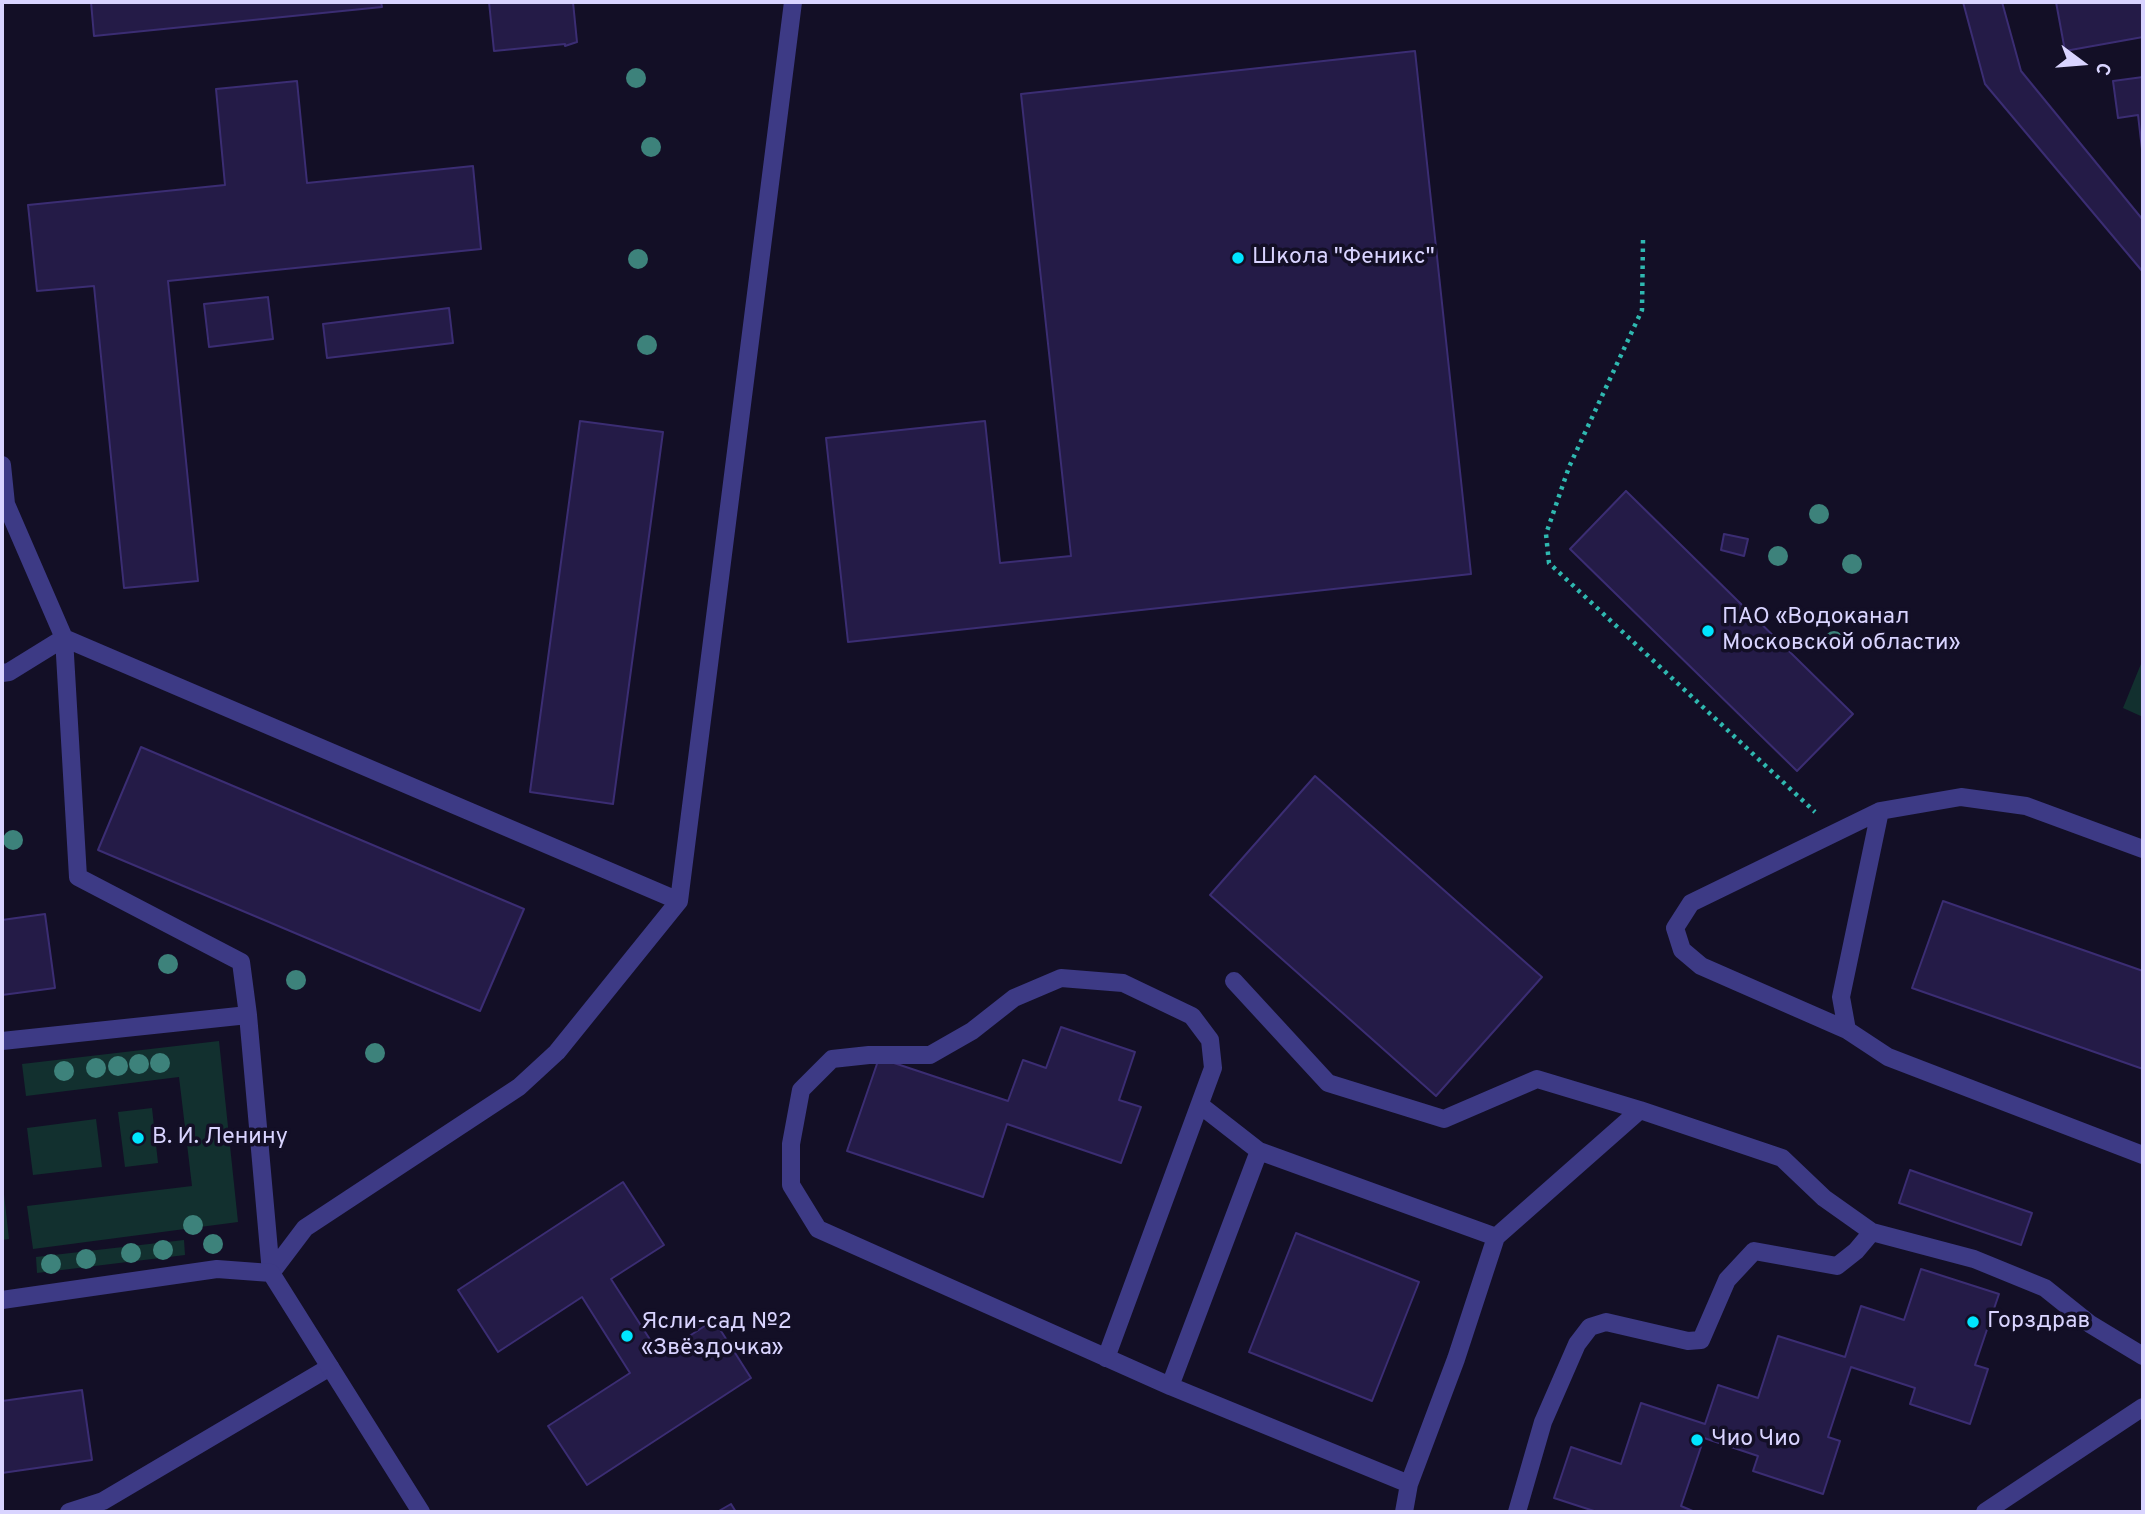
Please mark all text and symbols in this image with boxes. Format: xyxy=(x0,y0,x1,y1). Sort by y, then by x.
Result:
north arrow xyxy=(2047,28,2117,98)
text: С xyxy=(2089,60,2115,78)
place label: Школа "Феникс" xyxy=(1252,244,1435,272)
marker: Школа "Феникс" xyxy=(1230,250,1246,266)
place label: ПАО «Водоканал Московской области» xyxy=(1722,604,1961,658)
marker: ПАО «Водоканал Московской области» xyxy=(1700,623,1716,639)
place label: В. И. Ленину xyxy=(152,1124,288,1152)
marker: В. И. Ленину xyxy=(130,1130,146,1146)
place label: Горздрав xyxy=(1987,1308,2090,1336)
place label: Ясли-сад №2 «Звёздочка» xyxy=(641,1309,792,1363)
marker: Горздрав xyxy=(1965,1314,1981,1330)
marker: Ясли-сад №2 «Звёздочка» xyxy=(619,1328,635,1344)
place label: Чио Чио xyxy=(1711,1426,1801,1454)
marker: Чио Чио xyxy=(1689,1432,1705,1448)

